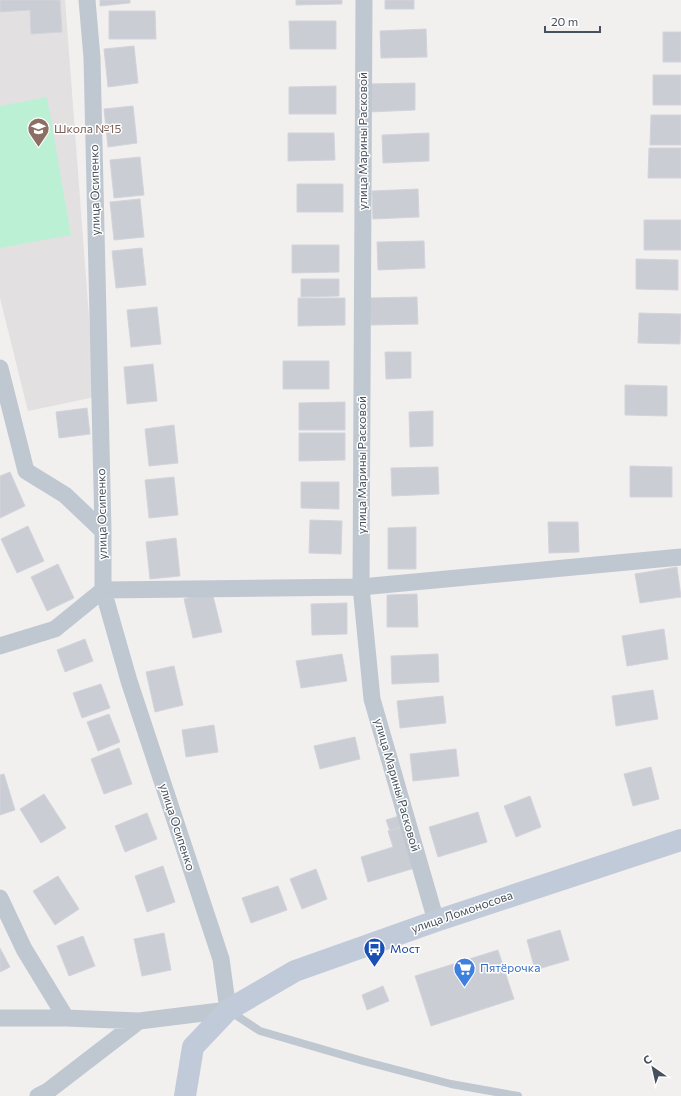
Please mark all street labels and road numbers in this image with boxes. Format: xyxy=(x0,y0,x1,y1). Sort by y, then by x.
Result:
street label: улица Марины Расковой xyxy=(355,72,369,210)
street label: улица Осипенко xyxy=(86,144,102,236)
street label: улица Марины Расковой xyxy=(354,396,368,534)
street label: улица Осипенко xyxy=(93,468,109,560)
street label: улица Марины Расковой xyxy=(372,717,424,853)
street label: улица Осипенко xyxy=(157,781,199,872)
street label: улица Ломоносова xyxy=(409,887,514,935)

